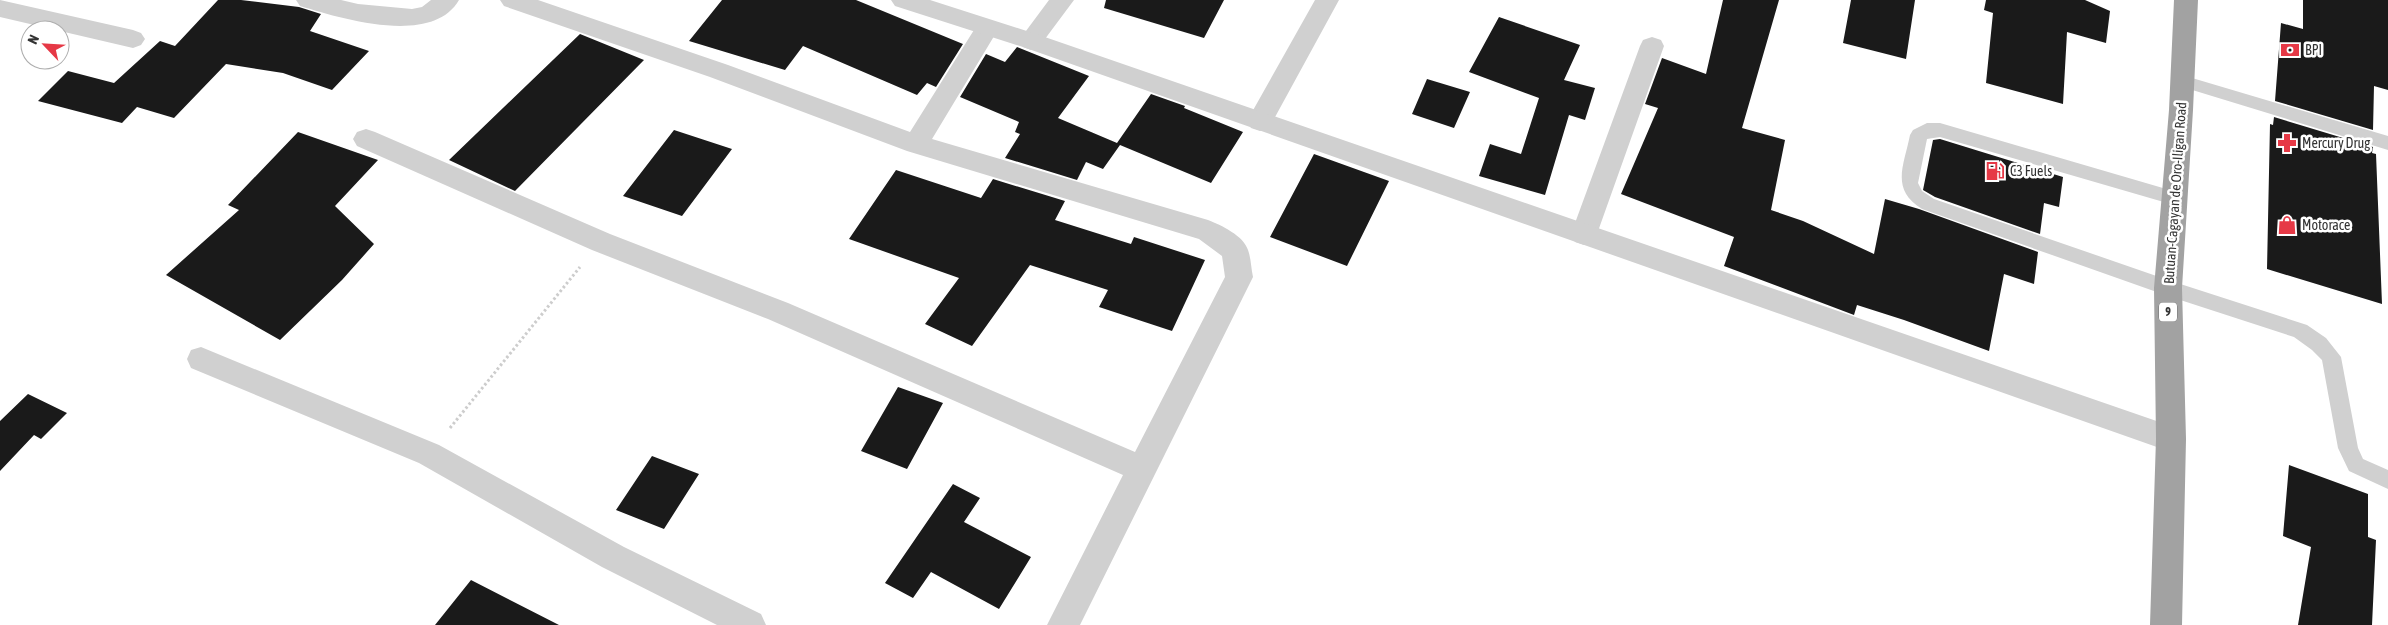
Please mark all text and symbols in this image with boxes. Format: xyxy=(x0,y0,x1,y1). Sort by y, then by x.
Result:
north arrow xyxy=(20,20,70,70)
text: N xyxy=(24,32,42,47)
bank icon: BPI xyxy=(2279,39,2301,61)
place label: BPI xyxy=(2305,42,2322,58)
street label: Butuan-Cagayan de Oro-Iligan Road xyxy=(2161,101,2189,285)
pharmacy icon: Mercury Drug xyxy=(2276,132,2298,154)
place label: Mercury Drug xyxy=(2302,135,2370,151)
fuel station icon: C3 Fuels xyxy=(1984,160,2006,182)
place label: C3 Fuels xyxy=(2010,163,2052,179)
shop icon: Motorace xyxy=(2276,214,2298,236)
place label: Motorace xyxy=(2302,217,2350,233)
road number: 9 xyxy=(2159,302,2177,322)

